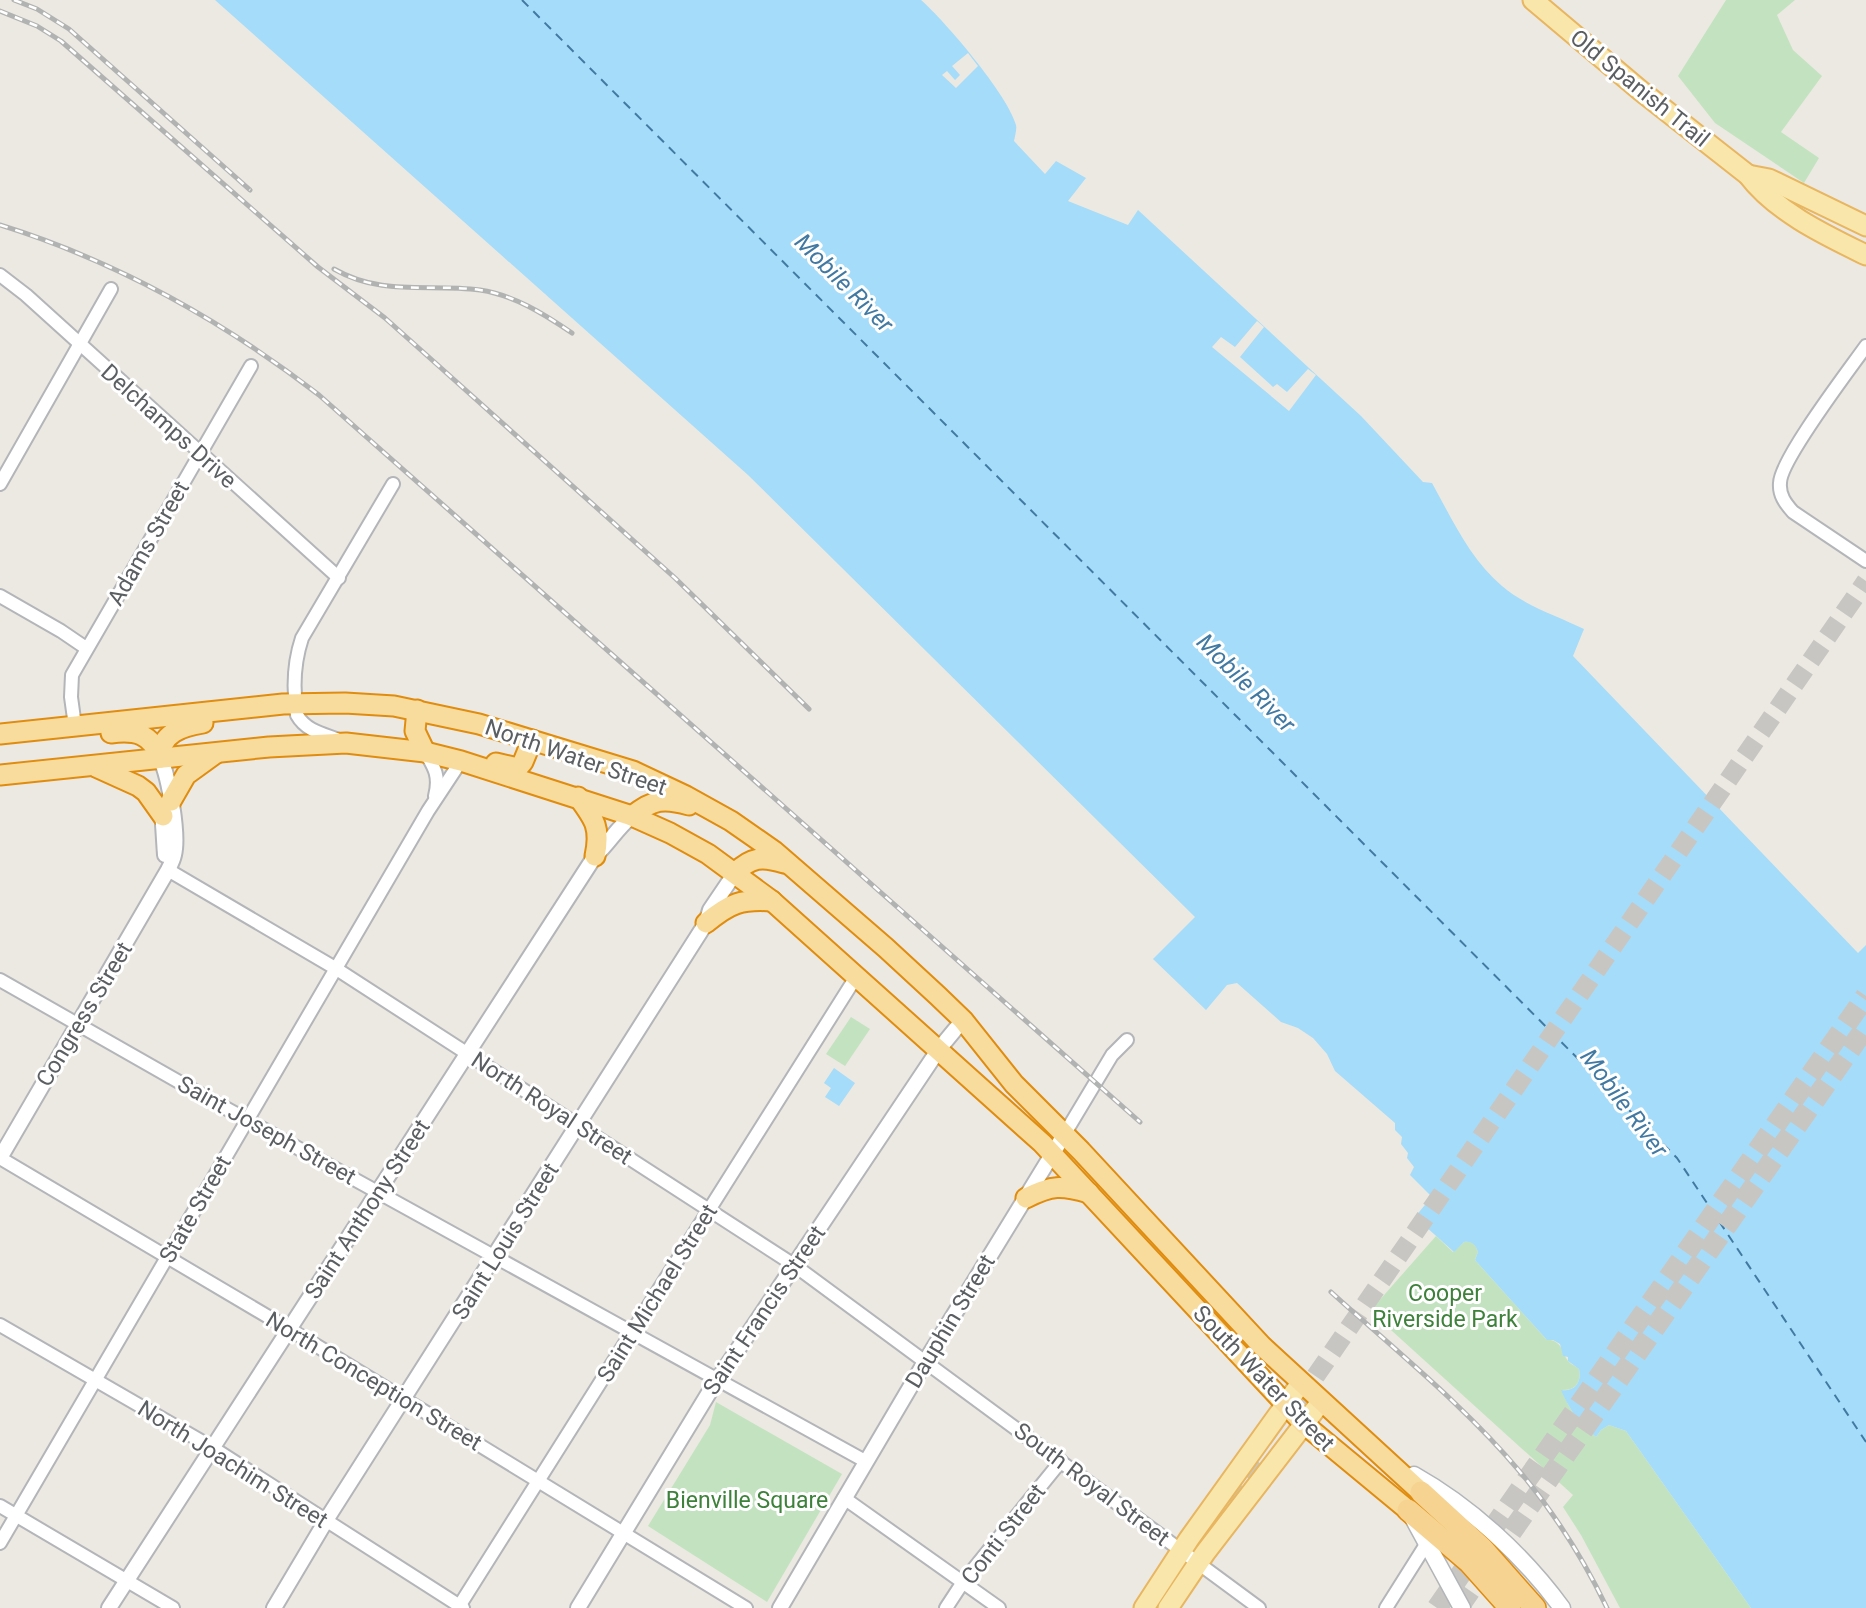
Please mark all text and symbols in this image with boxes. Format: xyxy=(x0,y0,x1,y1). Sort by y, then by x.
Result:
street label: Old Spanish Trail xyxy=(1565,24,1715,153)
water label: Mobile River xyxy=(789,228,900,339)
street label: Delchamps Drive xyxy=(96,359,242,494)
street label: Adams Street xyxy=(102,476,195,610)
water label: Mobile River xyxy=(1191,628,1302,739)
street label: North Water Street xyxy=(482,714,670,801)
street label: Congress Street xyxy=(31,937,138,1091)
water label: Mobile River xyxy=(1574,1044,1674,1163)
street label: North Royal Street xyxy=(466,1046,637,1170)
street label: Saint Joseph Street xyxy=(173,1070,361,1191)
street label: Saint Anthony Street xyxy=(299,1114,436,1304)
street label: State Street xyxy=(154,1151,237,1268)
street label: Saint Louis Street xyxy=(446,1158,564,1325)
street label: Saint Michael Street xyxy=(592,1199,723,1387)
street label: Saint Francis Street xyxy=(698,1220,831,1400)
street label: Dauphin Street xyxy=(900,1250,1001,1393)
park label: Cooper Riverside Park xyxy=(1372,1280,1518,1333)
street label: South Water Street xyxy=(1187,1300,1340,1457)
street label: North Conception Street xyxy=(261,1306,487,1457)
street label: North Joachim Street xyxy=(133,1395,333,1534)
street label: South Royal Street xyxy=(1009,1417,1175,1552)
street label: Conti Street xyxy=(956,1479,1051,1590)
park label: Bienville Square xyxy=(666,1487,828,1514)

